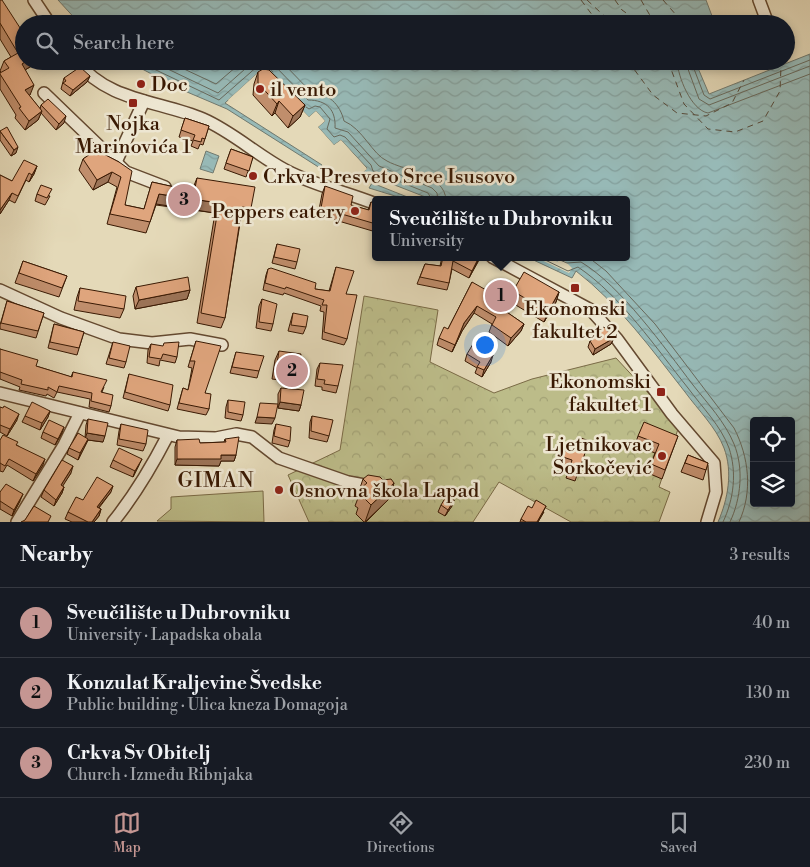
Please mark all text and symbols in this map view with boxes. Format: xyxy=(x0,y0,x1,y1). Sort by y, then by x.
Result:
search box xyxy=(15,15,795,70)
icon: search xyxy=(33,29,61,57)
text: Search here xyxy=(73,31,174,55)
place label: Doc xyxy=(151,73,188,98)
marker: Doc xyxy=(135,78,147,90)
place label: il vento xyxy=(270,78,336,103)
marker: il vento xyxy=(254,83,266,95)
marker: Nojka Marinovića 1 xyxy=(127,97,139,109)
place label: Nojka Marinovića 1 xyxy=(75,112,191,160)
place label: Crkva Presveto Srce Isusovo xyxy=(263,165,515,190)
marker: Crkva Presveto Srce Isusovo xyxy=(247,170,259,182)
pin: 3 xyxy=(168,181,200,219)
popup xyxy=(372,196,630,261)
place label: Peppers eatery xyxy=(211,200,345,225)
marker: Peppers eatery xyxy=(349,205,361,217)
text: Sveučilište u Dubrovniku xyxy=(389,207,613,231)
text: University xyxy=(389,231,464,251)
pin: 1 xyxy=(485,277,517,315)
marker: Ekonomski fakultet 2 xyxy=(569,282,581,294)
place label: Ekonomski fakultet 2 xyxy=(524,297,626,345)
your location xyxy=(472,332,498,358)
pin: 2 xyxy=(276,352,308,390)
place label: Ekonomski fakultet 1 xyxy=(549,370,651,418)
marker: Ekonomski fakultet 1 xyxy=(655,386,667,398)
map controls xyxy=(750,417,795,507)
button: locate xyxy=(750,417,795,462)
place label: Ljetnikovac Sorkočević xyxy=(545,433,652,481)
marker: Ljetnikovac Sorkočević xyxy=(656,450,668,462)
button: layers xyxy=(750,462,795,507)
district label: GIMAN xyxy=(177,468,255,494)
place label: Osnovna škola Lapad xyxy=(289,479,480,504)
marker: Osnovna škola Lapad xyxy=(273,484,285,496)
text: Nearby xyxy=(20,542,93,568)
text: 3 results xyxy=(729,545,790,565)
text: Sveučilište u Dubrovniku xyxy=(67,601,290,625)
text: 1 xyxy=(32,613,40,633)
text: 40 m xyxy=(753,613,790,633)
text: University · Lapadska obala xyxy=(67,625,262,645)
text: Konzulat Kraljevine Švedske xyxy=(67,671,322,695)
text: 2 xyxy=(31,683,41,703)
text: 130 m xyxy=(746,683,790,703)
text: Public building · Ulica kneza Domagoja xyxy=(67,695,348,715)
text: Crkva Sv Obitelj xyxy=(67,741,210,765)
text: 3 xyxy=(31,753,41,773)
text: 230 m xyxy=(744,753,790,773)
text: Church · Između Ribnjaka xyxy=(67,765,253,785)
tab: Map xyxy=(113,809,141,857)
tab: Directions xyxy=(367,809,434,857)
tab: Saved xyxy=(660,809,697,857)

